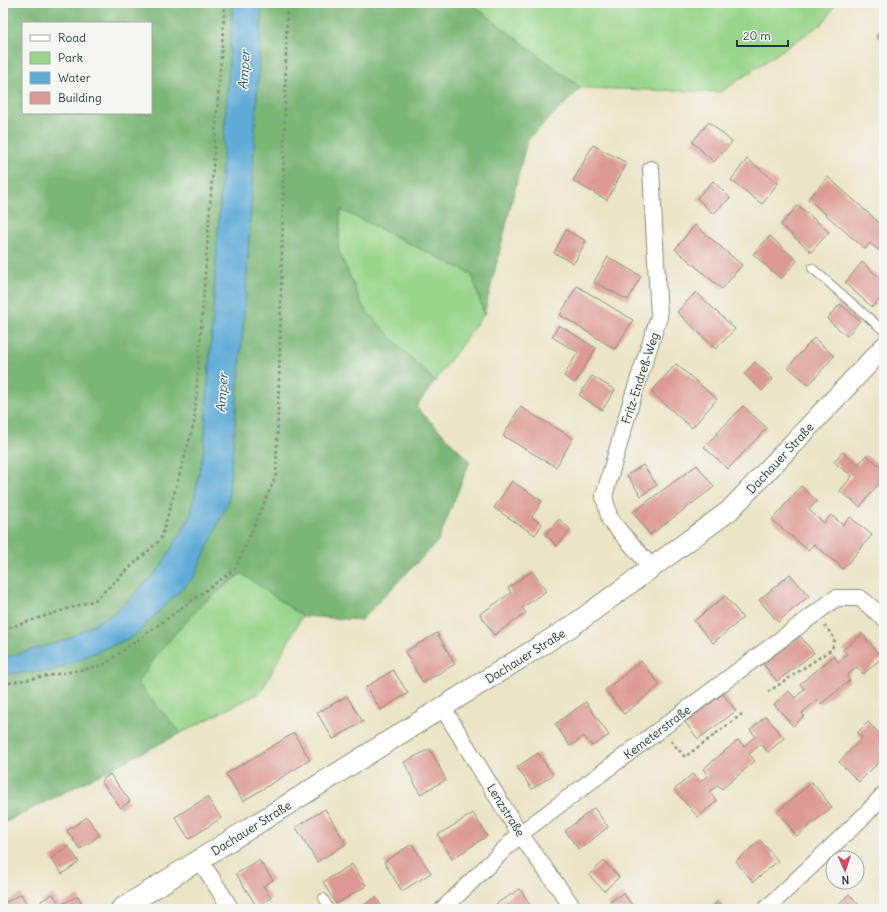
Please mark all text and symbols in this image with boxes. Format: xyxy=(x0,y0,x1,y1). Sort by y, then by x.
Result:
legend xyxy=(22,22,152,114)
scale bar xyxy=(737,22,788,48)
text: 20 m xyxy=(743,28,771,43)
text: Road xyxy=(58,30,86,45)
water label: Amper xyxy=(234,48,254,90)
text: Park xyxy=(58,50,83,65)
text: Water xyxy=(58,70,91,85)
text: Building xyxy=(58,90,102,105)
street label: Fritz-Endreß-Weg xyxy=(618,330,662,426)
water label: Amper xyxy=(212,371,232,413)
street label: Dachauer Straße xyxy=(743,419,817,497)
street label: Dachauer Straße xyxy=(482,625,568,687)
street label: Kemeterstraße xyxy=(621,702,693,762)
street label: Lenzstraße xyxy=(484,781,528,839)
street label: Dachauer Straße xyxy=(208,797,294,859)
north arrow xyxy=(825,850,865,890)
text: N xyxy=(841,873,850,887)

